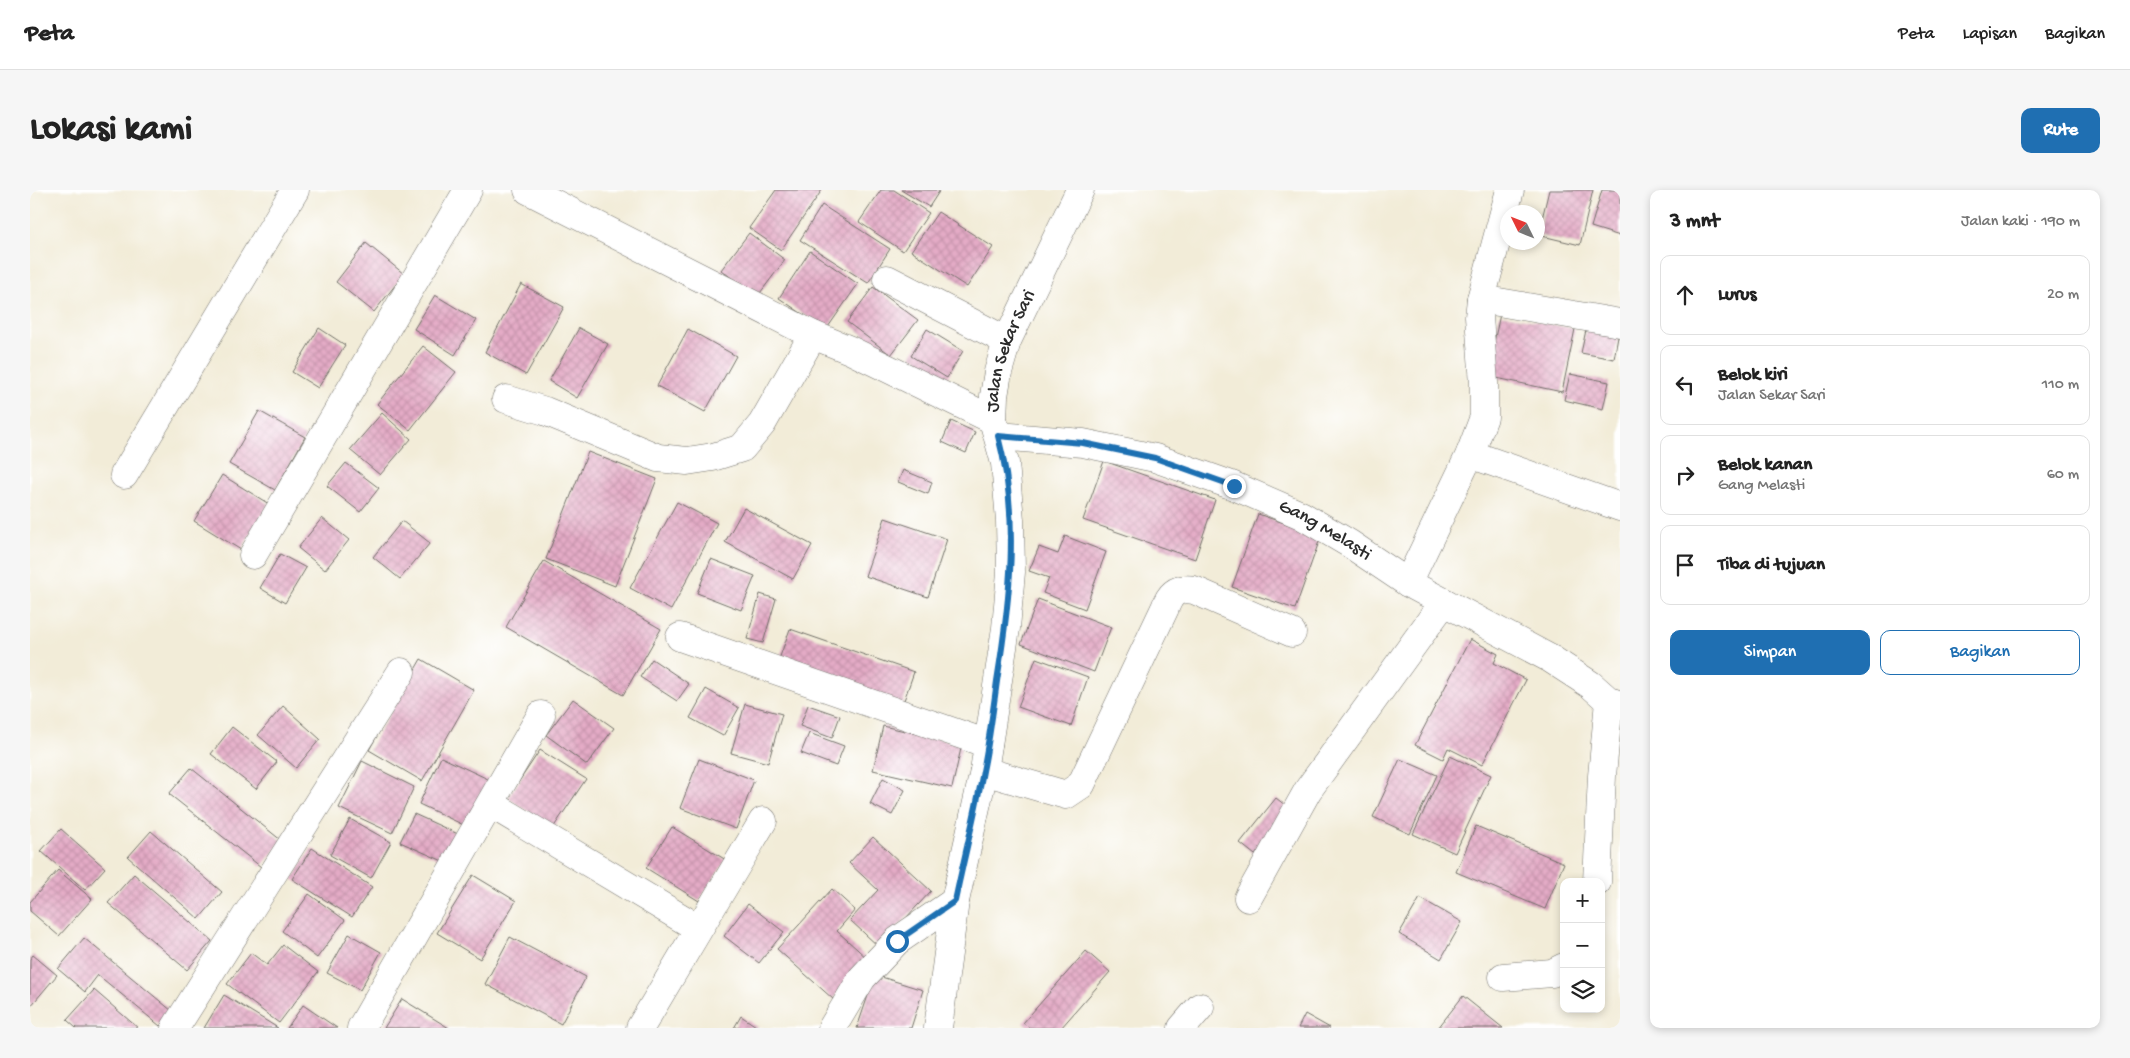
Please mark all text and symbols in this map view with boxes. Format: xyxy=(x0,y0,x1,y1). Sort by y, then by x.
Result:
text: Peta xyxy=(25,20,74,49)
text: Peta xyxy=(1898,24,1935,45)
text: Lapisan xyxy=(1963,24,2017,45)
text: Bagikan xyxy=(2045,24,2105,45)
button: Rute xyxy=(2021,108,2100,153)
text: Lokasi kami xyxy=(30,110,192,151)
north arrow xyxy=(1500,205,1545,250)
text: 3 mnt xyxy=(1670,210,1719,235)
text: Jalan kaki · 190 m xyxy=(1961,213,2080,232)
icon: ahead xyxy=(1671,281,1699,309)
text: Lurus xyxy=(1718,284,1757,307)
street label: Jalan Sekar Sari xyxy=(982,286,1041,413)
text: 20 m xyxy=(2047,286,2079,305)
text: Belok kiri xyxy=(1718,364,1788,387)
icon: left xyxy=(1671,371,1699,399)
text: 110 m xyxy=(2042,376,2079,395)
text: Jalan Sekar Sari xyxy=(1718,387,1826,406)
text: Belok kanan xyxy=(1718,454,1812,477)
icon: right xyxy=(1671,461,1699,489)
text: 60 m xyxy=(2047,466,2079,485)
route end xyxy=(1223,475,1246,498)
text: Gang Melasti xyxy=(1718,477,1805,496)
street label: Gang Melasti xyxy=(1275,495,1376,566)
icon: arrive xyxy=(1671,551,1699,579)
text: Tiba di tujuan xyxy=(1718,554,1825,577)
button: Simpan xyxy=(1670,630,1870,675)
button: Bagikan xyxy=(1880,630,2080,675)
map controls xyxy=(1560,878,1605,1013)
button: + xyxy=(1560,878,1605,923)
button: − xyxy=(1560,923,1605,968)
route start xyxy=(886,930,909,953)
button: layers xyxy=(1560,968,1605,1013)

